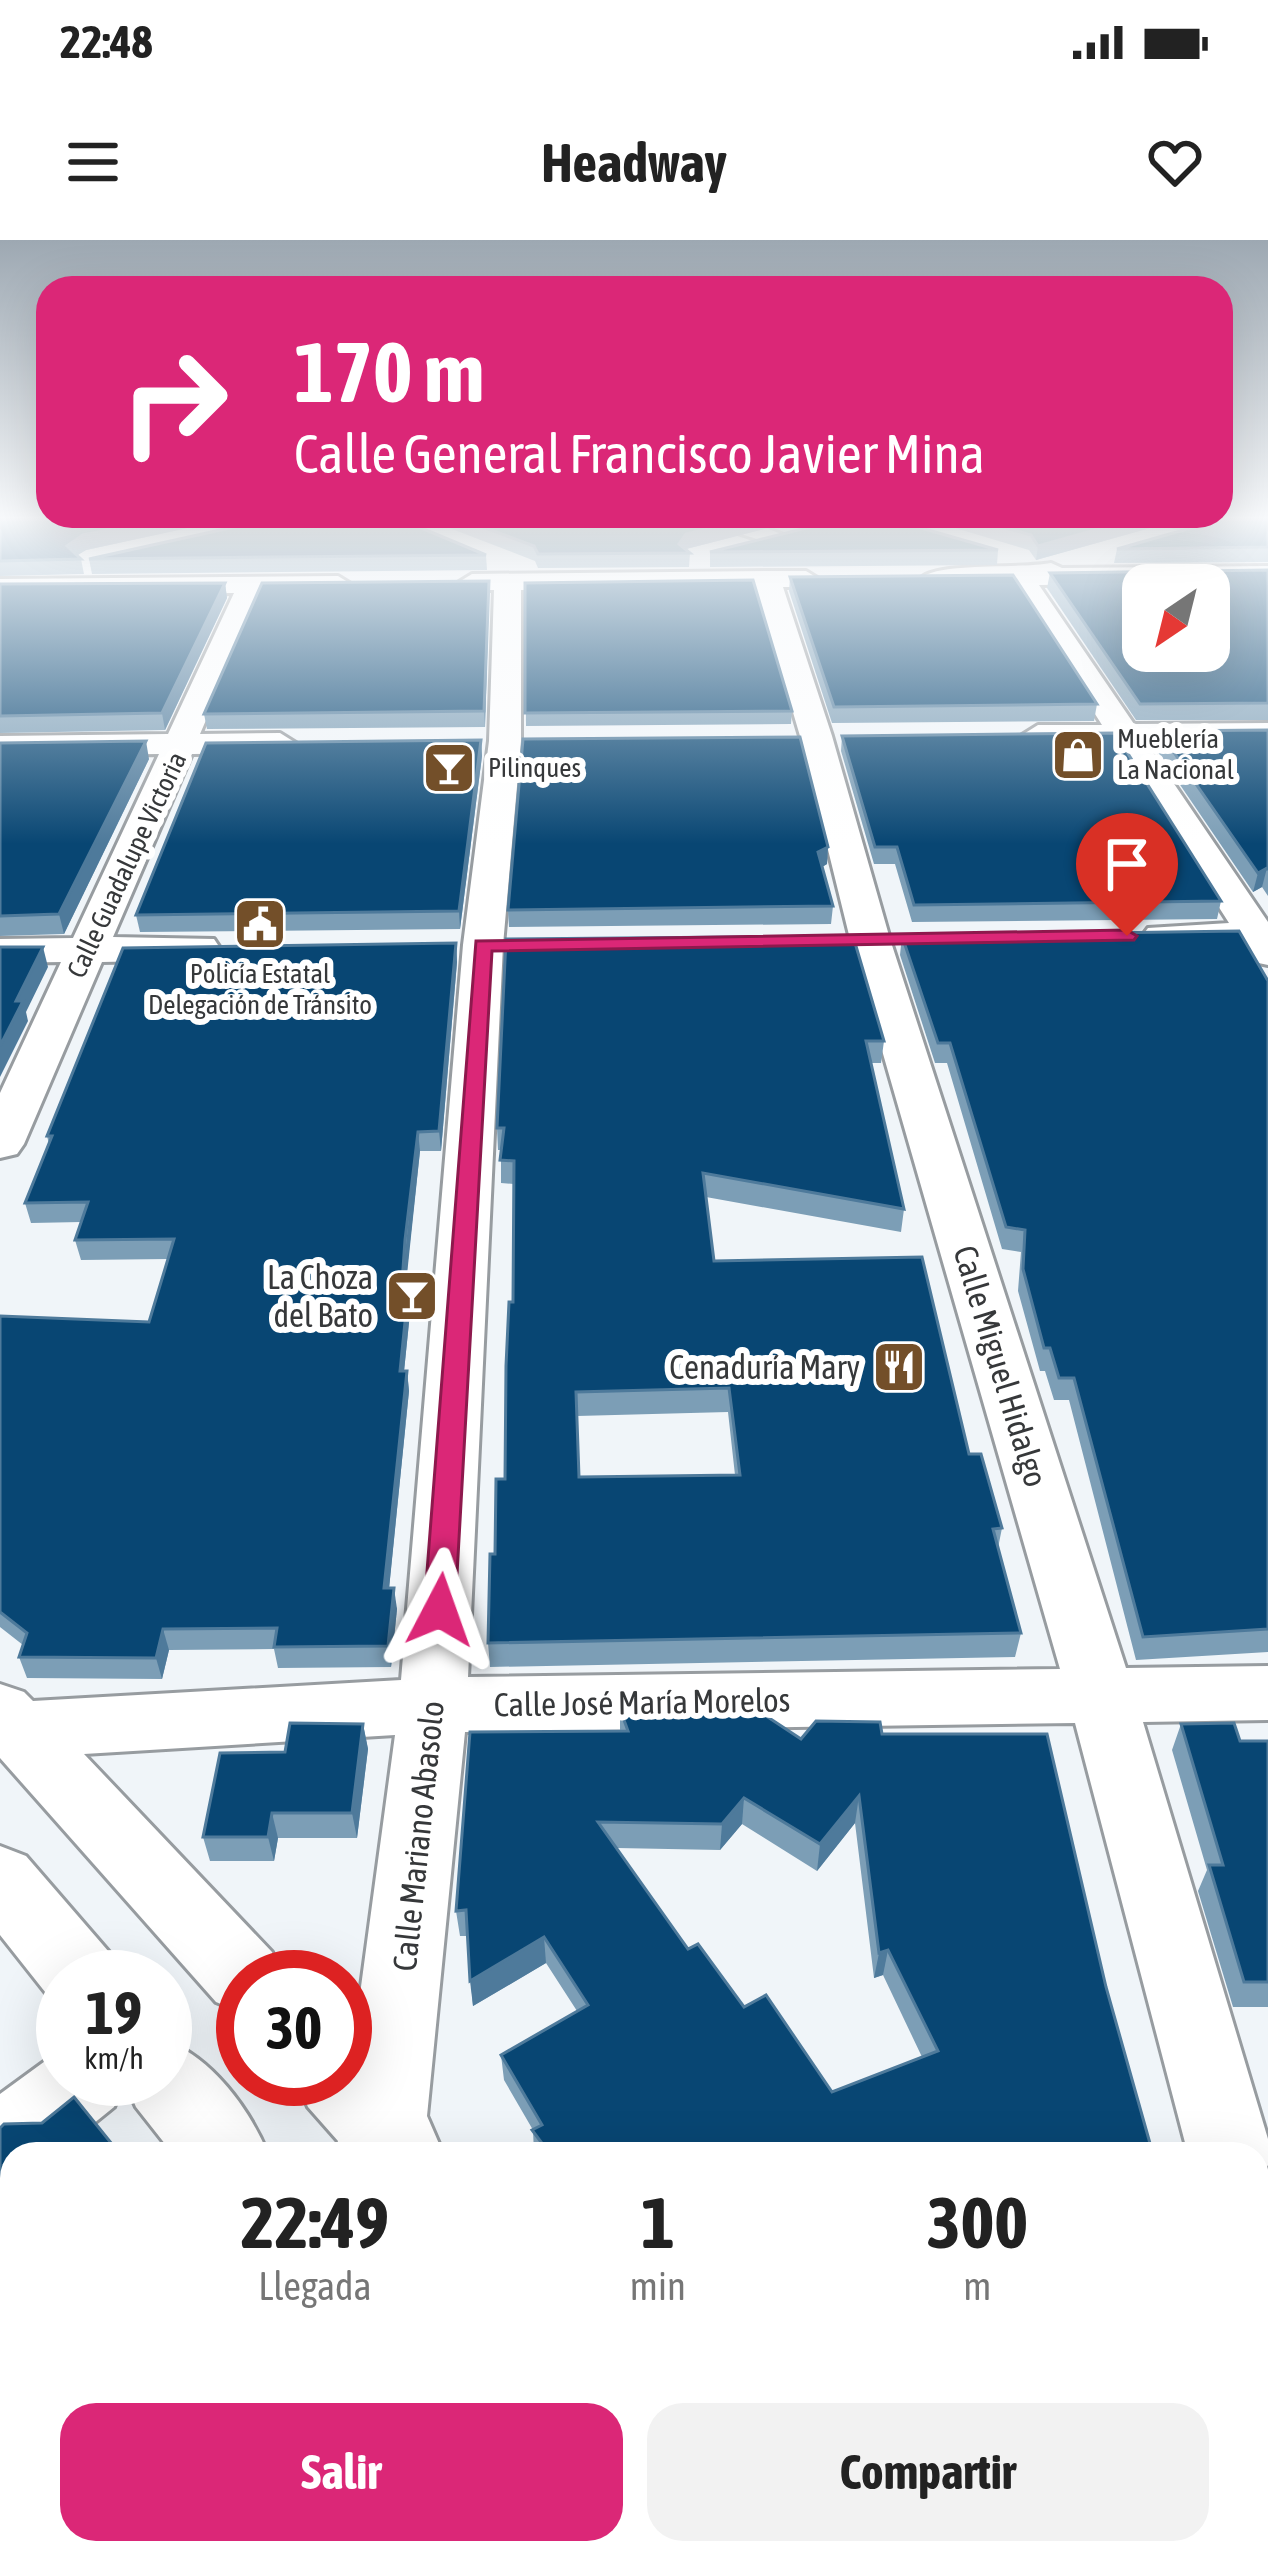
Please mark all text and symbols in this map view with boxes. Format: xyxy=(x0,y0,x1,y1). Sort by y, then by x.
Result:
text: 22:48 xyxy=(60,16,153,68)
icon: menu xyxy=(60,129,126,195)
icon: heart xyxy=(1142,129,1208,195)
text: Headway xyxy=(541,132,727,193)
icon: right xyxy=(96,324,252,480)
text: 170 m xyxy=(294,324,484,420)
text: Calle General Francisco Javier Mina xyxy=(294,423,985,484)
north arrow xyxy=(1122,564,1230,672)
map controls xyxy=(1122,564,1230,672)
place label: Mueblería La Nacional xyxy=(1117,723,1234,785)
shop icon: Mueblería La Nacional xyxy=(1050,727,1106,783)
bar icon: Pilinques xyxy=(421,740,477,796)
street label: Calle Guadalupe Victoria xyxy=(61,747,192,982)
place label: Pilinques xyxy=(488,752,581,783)
pin xyxy=(1076,813,1178,936)
icon: arrive xyxy=(1094,831,1160,897)
public building icon: Policía Estatal Delegación de Tránsito xyxy=(232,896,288,952)
place label: Policía Estatal Delegación de Tránsito xyxy=(148,958,372,1020)
street label: Calle Miguel Hidalgo xyxy=(946,1241,1056,1491)
place label: La Choza del Bato xyxy=(267,1258,373,1334)
bar icon: La Choza del Bato xyxy=(384,1268,440,1324)
restaurant icon: Cenaduría Mary xyxy=(871,1339,927,1395)
place label: Cenaduría Mary xyxy=(669,1348,860,1386)
position arrow xyxy=(377,1547,503,1673)
street label: Calle José María Morelos xyxy=(493,1680,791,1724)
street label: Calle Mariano Abasolo xyxy=(385,1699,451,1973)
speed limit sign: 30 xyxy=(216,1950,372,2106)
text: 19 xyxy=(86,1978,142,2047)
text: km/h xyxy=(84,2041,144,2075)
text: 22:49 xyxy=(241,2181,389,2263)
text: 1 xyxy=(641,2181,675,2263)
text: 300 xyxy=(927,2181,1028,2263)
text: Llegada xyxy=(258,2264,372,2308)
text: min xyxy=(630,2264,686,2308)
text: m xyxy=(963,2264,991,2308)
button: Salir xyxy=(60,2403,623,2541)
button: Compartir xyxy=(647,2403,1209,2541)

